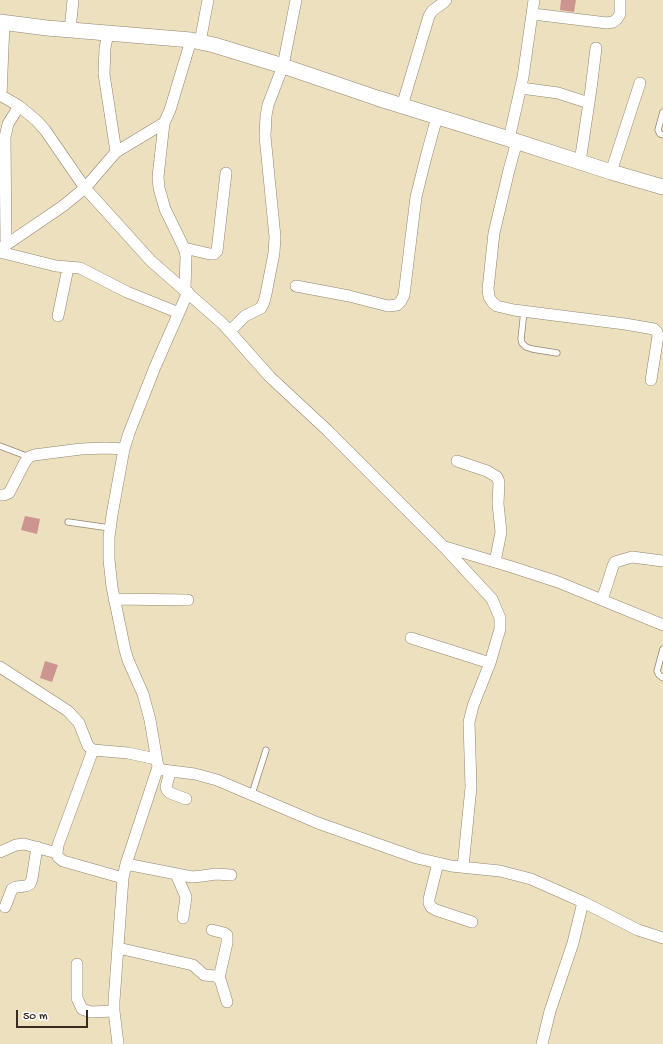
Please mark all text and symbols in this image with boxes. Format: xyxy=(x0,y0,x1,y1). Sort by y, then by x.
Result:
scale bar xyxy=(18,1002,90,1028)
text: 50 m xyxy=(23,1010,48,1024)

